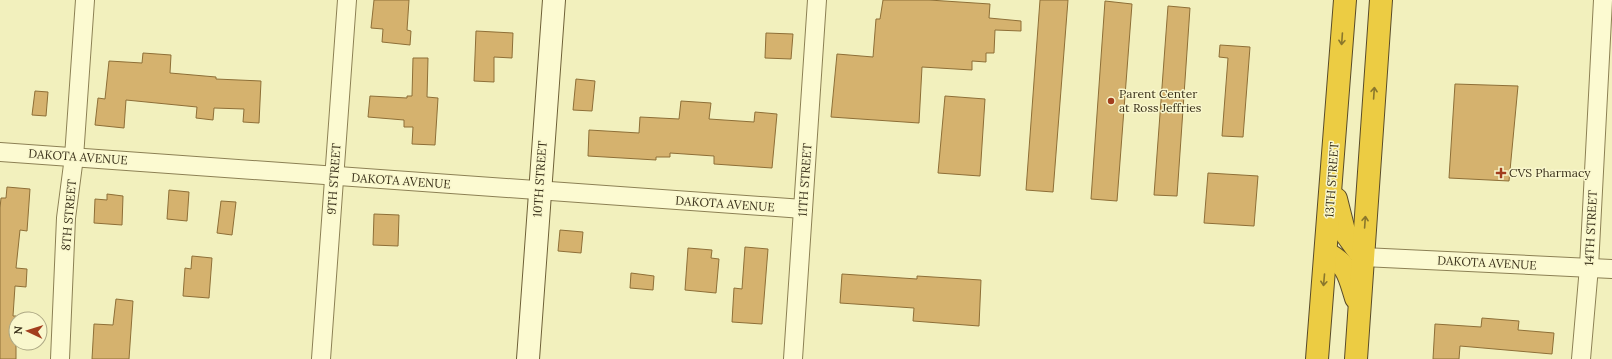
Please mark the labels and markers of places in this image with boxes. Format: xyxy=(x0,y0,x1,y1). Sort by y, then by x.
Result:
place label: Parent Center at Ross Jeffries xyxy=(1119,86,1202,115)
marker: Parent Center at Ross Jeffries xyxy=(1106,96,1116,106)
place label: CVS Pharmacy xyxy=(1509,165,1591,180)
marker: CVS Pharmacy xyxy=(1496,168,1506,178)

